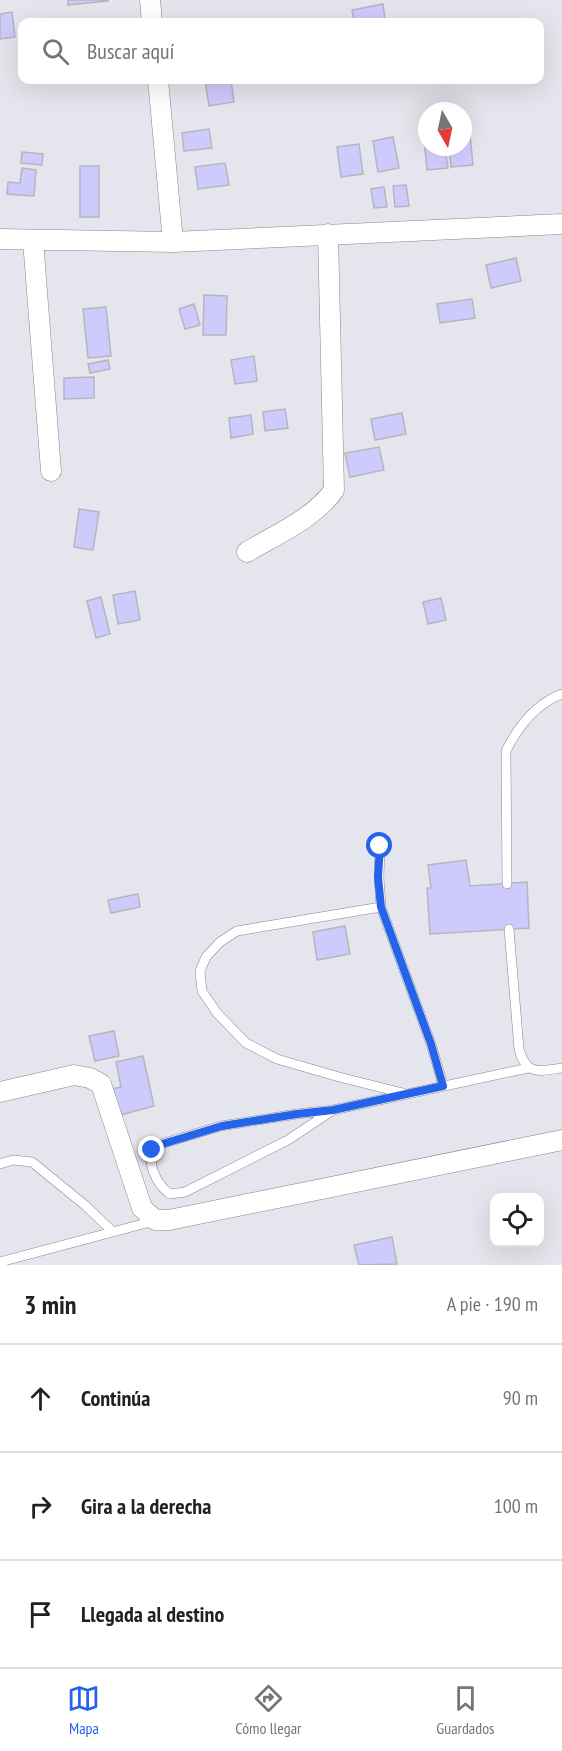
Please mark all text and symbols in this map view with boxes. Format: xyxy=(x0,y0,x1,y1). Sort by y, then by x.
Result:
search box xyxy=(18,18,544,84)
icon: search xyxy=(39,35,72,68)
text: Buscar aquí xyxy=(87,37,174,65)
north arrow xyxy=(418,102,472,156)
route start xyxy=(366,832,392,858)
route end xyxy=(138,1136,164,1162)
map controls xyxy=(490,1193,544,1247)
button: locate xyxy=(490,1193,544,1247)
text: 3 min xyxy=(24,1288,77,1321)
text: A pie · 190 m xyxy=(447,1291,538,1317)
icon: ahead xyxy=(24,1382,57,1415)
text: Continúa xyxy=(81,1384,150,1412)
text: 90 m xyxy=(503,1385,538,1411)
icon: right xyxy=(24,1490,57,1523)
text: Gira a la derecha xyxy=(81,1492,211,1520)
text: 100 m xyxy=(494,1493,538,1519)
icon: arrive xyxy=(24,1598,57,1631)
text: Llegada al destino xyxy=(81,1600,224,1628)
tab: Mapa xyxy=(67,1682,100,1738)
tab: Cómo llegar xyxy=(235,1682,301,1738)
tab: Guardados xyxy=(436,1682,495,1738)

